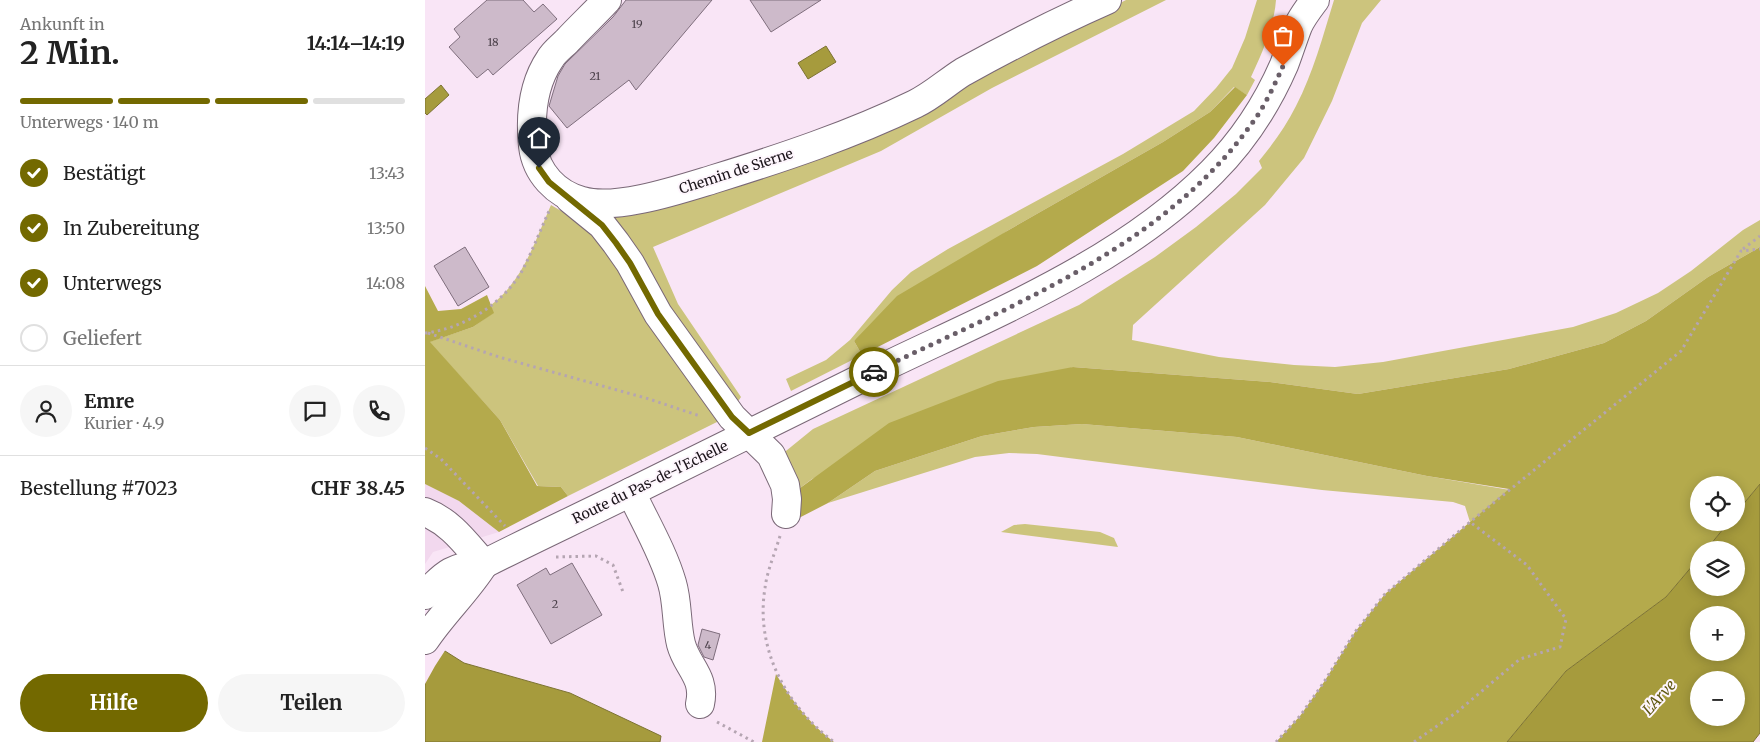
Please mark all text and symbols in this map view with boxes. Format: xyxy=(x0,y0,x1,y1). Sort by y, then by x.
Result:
text: Ankunft in xyxy=(20,14,105,34)
pin xyxy=(1262,15,1304,66)
house number: 19 xyxy=(631,17,643,31)
icon: bag xyxy=(1269,22,1297,50)
text: 14:14–14:19 xyxy=(307,31,405,55)
text: 2 Min. xyxy=(20,33,120,73)
house number: 18 xyxy=(487,35,499,49)
house number: 21 xyxy=(589,69,601,83)
text: Unterwegs · 140 m xyxy=(20,112,159,132)
pin xyxy=(518,117,560,168)
icon: home xyxy=(525,124,553,152)
street label: Chemin de Sierne xyxy=(677,144,795,198)
icon: check xyxy=(20,159,48,187)
text: Bestätigt xyxy=(63,161,146,185)
text: 13:43 xyxy=(369,163,405,183)
icon: check xyxy=(20,214,48,242)
text: In Zubereitung xyxy=(63,216,199,240)
text: 13:50 xyxy=(367,218,405,238)
icon: check xyxy=(20,269,48,297)
text: Unterwegs xyxy=(63,271,162,295)
text: 14:08 xyxy=(366,273,405,293)
text: Geliefert xyxy=(63,326,142,350)
courier xyxy=(849,347,899,397)
icon: car xyxy=(860,358,888,386)
button: person xyxy=(20,385,72,437)
button: chat xyxy=(289,385,341,437)
button: phone xyxy=(353,385,405,437)
text: Emre xyxy=(84,389,134,413)
text: Kurier · 4.9 xyxy=(84,413,164,433)
street label: Route du Pas-de-l'Echelle xyxy=(569,436,731,528)
text: Bestellung #7023 xyxy=(20,476,178,500)
text: CHF 38.45 xyxy=(311,476,405,500)
map controls xyxy=(1690,476,1745,726)
button: locate xyxy=(1690,476,1745,531)
button: layers xyxy=(1690,541,1745,596)
house number: 2 xyxy=(552,597,558,611)
button: + xyxy=(1690,606,1745,661)
house number: 4 xyxy=(705,638,712,652)
button: − xyxy=(1690,671,1745,726)
button: Hilfe xyxy=(20,674,208,732)
button: Teilen xyxy=(218,674,405,732)
water label: L'Arve xyxy=(1638,675,1680,719)

